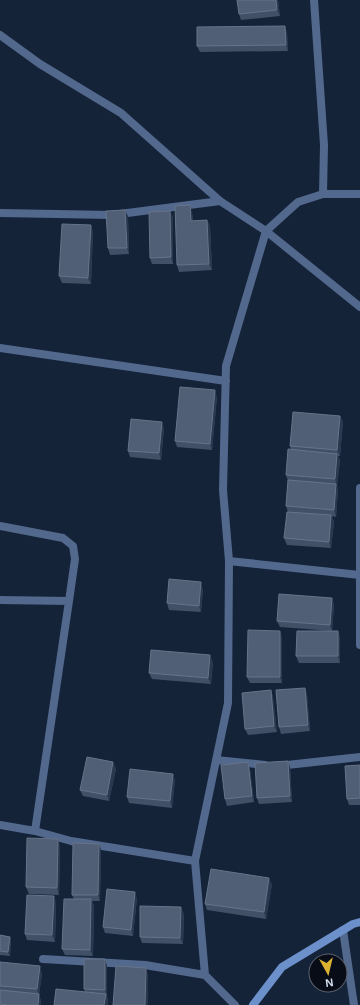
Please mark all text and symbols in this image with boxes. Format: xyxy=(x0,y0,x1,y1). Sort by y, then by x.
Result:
north arrow xyxy=(308,953,348,993)
text: N xyxy=(325,976,334,989)

